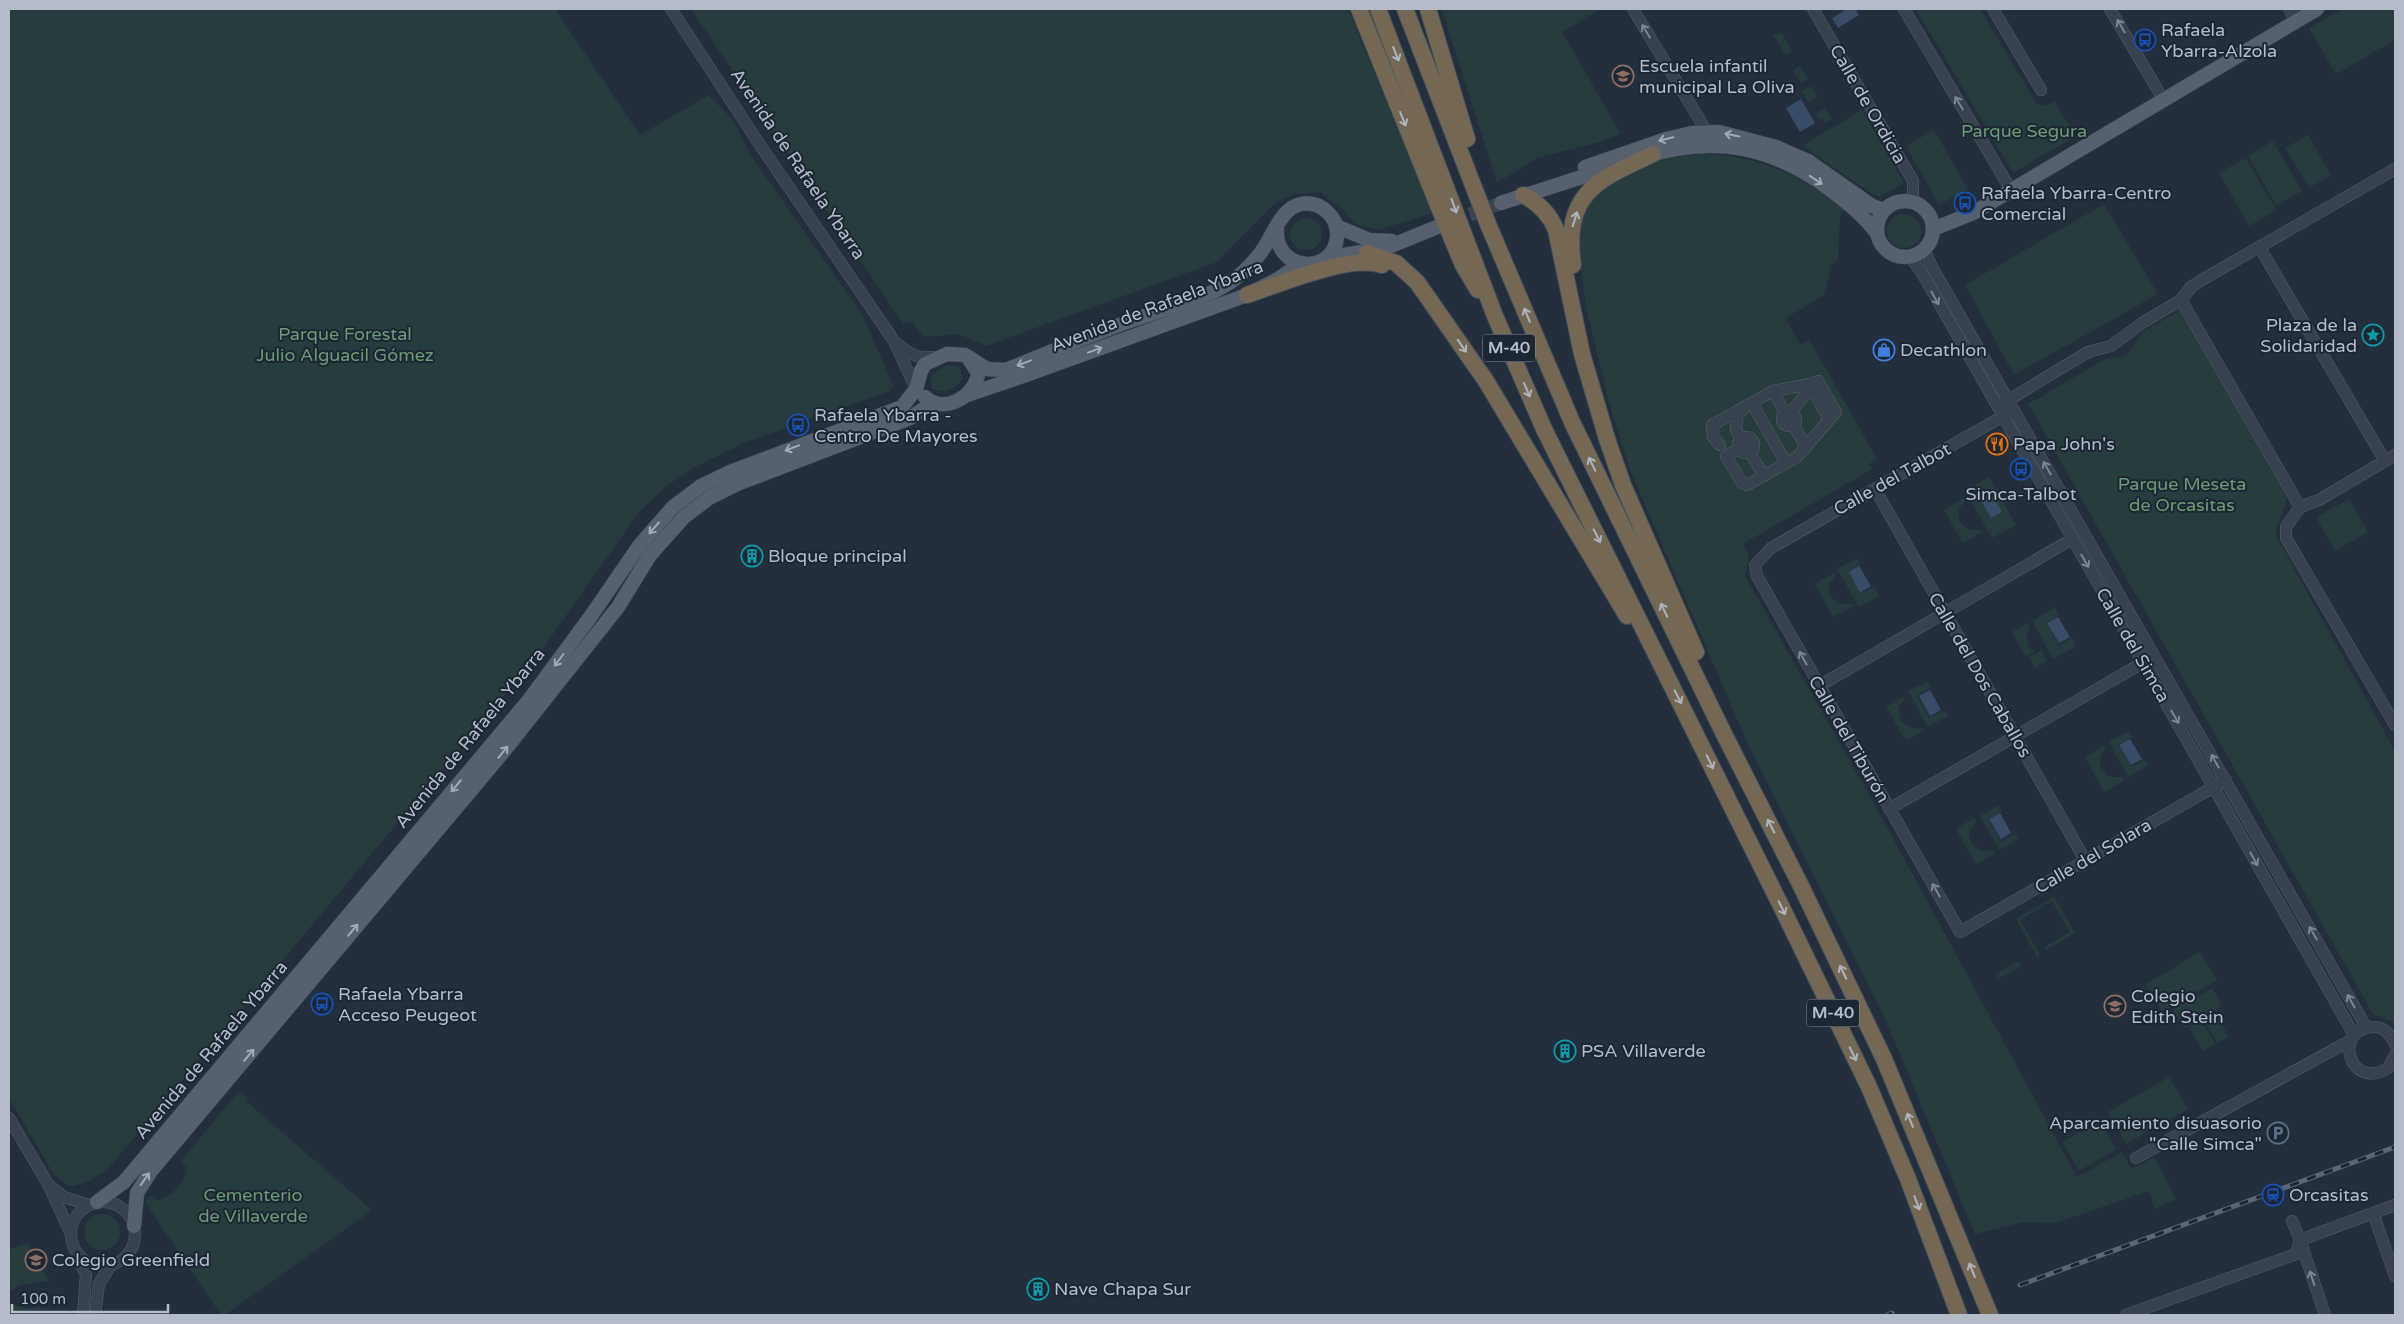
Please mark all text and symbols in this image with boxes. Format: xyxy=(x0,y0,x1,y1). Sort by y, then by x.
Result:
place label: Rafaela Ybarra-Alzola xyxy=(2161,19,2277,62)
one-way arrow xyxy=(2115,20,2125,34)
one-way arrow xyxy=(1640,24,1650,38)
bus stop icon: Rafaela Ybarra-Alzola xyxy=(2133,28,2157,52)
street label: Calle de Ordicia xyxy=(1825,41,1911,167)
one-way arrow xyxy=(1392,46,1402,61)
place label: Escuela infantil municipal La Oliva xyxy=(1639,55,1795,98)
street label: Avenida de Rafaela Ybarra xyxy=(726,64,870,264)
school or university icon: Escuela infantil municipal La Oliva xyxy=(1611,64,1635,88)
one-way arrow xyxy=(1954,96,1964,111)
one-way arrow xyxy=(1399,111,1409,126)
park label: Parque Segura xyxy=(1961,120,2087,142)
one-way arrow xyxy=(1725,130,1741,139)
one-way arrow xyxy=(1659,135,1675,144)
one-way arrow xyxy=(1808,175,1822,185)
place label: Rafaela Ybarra-Centro Comercial xyxy=(1981,182,2172,225)
bus stop icon: Rafaela Ybarra-Centro Comercial xyxy=(1953,191,1977,215)
one-way arrow xyxy=(1450,198,1459,213)
one-way arrow xyxy=(1571,211,1580,227)
street label: Avenida de Rafaela Ybarra xyxy=(1048,255,1266,357)
one-way arrow xyxy=(1931,290,1941,305)
one-way arrow xyxy=(1521,308,1531,323)
place label: Plaza de la Solidaridad xyxy=(2260,314,2357,357)
park label: Parque Forestal Julio Alguacil Gómez xyxy=(256,323,434,366)
place icon: Plaza de la Solidaridad xyxy=(2361,323,2385,347)
road number: M-40 xyxy=(1483,334,1535,362)
one-way arrow xyxy=(1457,338,1467,352)
shop icon: Decathlon xyxy=(1872,338,1896,362)
place label: Decathlon xyxy=(1900,339,1987,361)
one-way arrow xyxy=(1087,345,1102,354)
one-way arrow xyxy=(1017,358,1032,368)
one-way arrow xyxy=(1522,382,1532,397)
place label: Rafaela Ybarra - Centro De Mayores xyxy=(814,404,978,447)
bus stop icon: Rafaela Ybarra - Centro De Mayores xyxy=(786,413,810,437)
restaurant icon: Papa John's xyxy=(1985,432,2009,456)
place label: Papa John's xyxy=(2013,433,2115,455)
street label: Calle del Talbot xyxy=(1830,438,1954,520)
one-way arrow xyxy=(785,444,800,453)
one-way arrow xyxy=(1587,457,1596,472)
bus stop icon: Simca-Talbot xyxy=(2009,457,2033,481)
one-way arrow xyxy=(2042,461,2052,476)
park label: Parque Meseta de Orcasitas xyxy=(2118,473,2246,516)
place label: Simca-Talbot xyxy=(1965,483,2077,505)
one-way arrow xyxy=(648,522,660,535)
one-way arrow xyxy=(1593,528,1602,543)
building icon: Bloque principal xyxy=(740,544,764,568)
place label: Bloque principal xyxy=(768,545,907,567)
one-way arrow xyxy=(2080,553,2090,568)
street label: Calle del Simca xyxy=(2091,584,2175,706)
street label: Calle del Dos Caballos xyxy=(1924,588,2036,762)
one-way arrow xyxy=(1659,602,1669,617)
street label: Avenida de Rafaela Ybarra xyxy=(390,643,550,833)
one-way arrow xyxy=(1798,650,1808,665)
one-way arrow xyxy=(553,653,564,666)
street label: Calle del Tiburón xyxy=(1804,671,1894,807)
one-way arrow xyxy=(1673,690,1683,705)
one-way arrow xyxy=(2170,709,2180,724)
one-way arrow xyxy=(498,746,509,759)
one-way arrow xyxy=(1706,754,1715,769)
one-way arrow xyxy=(2210,754,2219,769)
one-way arrow xyxy=(451,779,462,792)
street label: Calle del Solara xyxy=(2031,814,2155,898)
one-way arrow xyxy=(1766,819,1776,834)
one-way arrow xyxy=(2249,851,2259,866)
one-way arrow xyxy=(1930,883,1940,897)
one-way arrow xyxy=(1778,900,1788,915)
one-way arrow xyxy=(348,924,359,937)
one-way arrow xyxy=(2307,926,2317,940)
street label: Avenida de Rafaela Ybarra xyxy=(130,956,292,1144)
one-way arrow xyxy=(1837,965,1847,980)
place label: Rafaela Ybarra Acceso Peugeot xyxy=(338,983,477,1026)
place label: Colegio Edith Stein xyxy=(2131,985,2224,1028)
bus stop icon: Rafaela Ybarra Acceso Peugeot xyxy=(310,992,334,1016)
school or university icon: Colegio Edith Stein xyxy=(2103,994,2127,1018)
one-way arrow xyxy=(2346,994,2356,1009)
road number: M-40 xyxy=(1807,1000,1859,1026)
building icon: PSA Villaverde xyxy=(1553,1039,1577,1063)
place label: PSA Villaverde xyxy=(1581,1040,1706,1062)
one-way arrow xyxy=(1849,1046,1858,1061)
one-way arrow xyxy=(243,1048,254,1061)
place label: Aparcamiento disuasorio "Calle Simca" xyxy=(2049,1112,2262,1155)
one-way arrow xyxy=(1905,1113,1914,1128)
parking icon: Aparcamiento disuasorio "Calle Simca" xyxy=(2266,1121,2290,1145)
one-way arrow xyxy=(140,1173,150,1187)
station icon: Orcasitas xyxy=(2261,1183,2285,1207)
park label: Cementerio de Villaverde xyxy=(198,1184,308,1227)
place label: Orcasitas xyxy=(2289,1184,2369,1206)
one-way arrow xyxy=(1913,1195,1922,1211)
school or university icon: Colegio Greenfield xyxy=(24,1248,48,1272)
place label: Colegio Greenfield xyxy=(52,1249,210,1271)
one-way arrow xyxy=(1967,1263,1977,1278)
one-way arrow xyxy=(2306,1270,2316,1286)
building icon: Nave Chapa Sur xyxy=(1026,1277,1050,1301)
place label: Nave Chapa Sur xyxy=(1054,1278,1191,1300)
scale bar xyxy=(12,1282,169,1314)
text: 100 m xyxy=(20,1290,66,1308)

